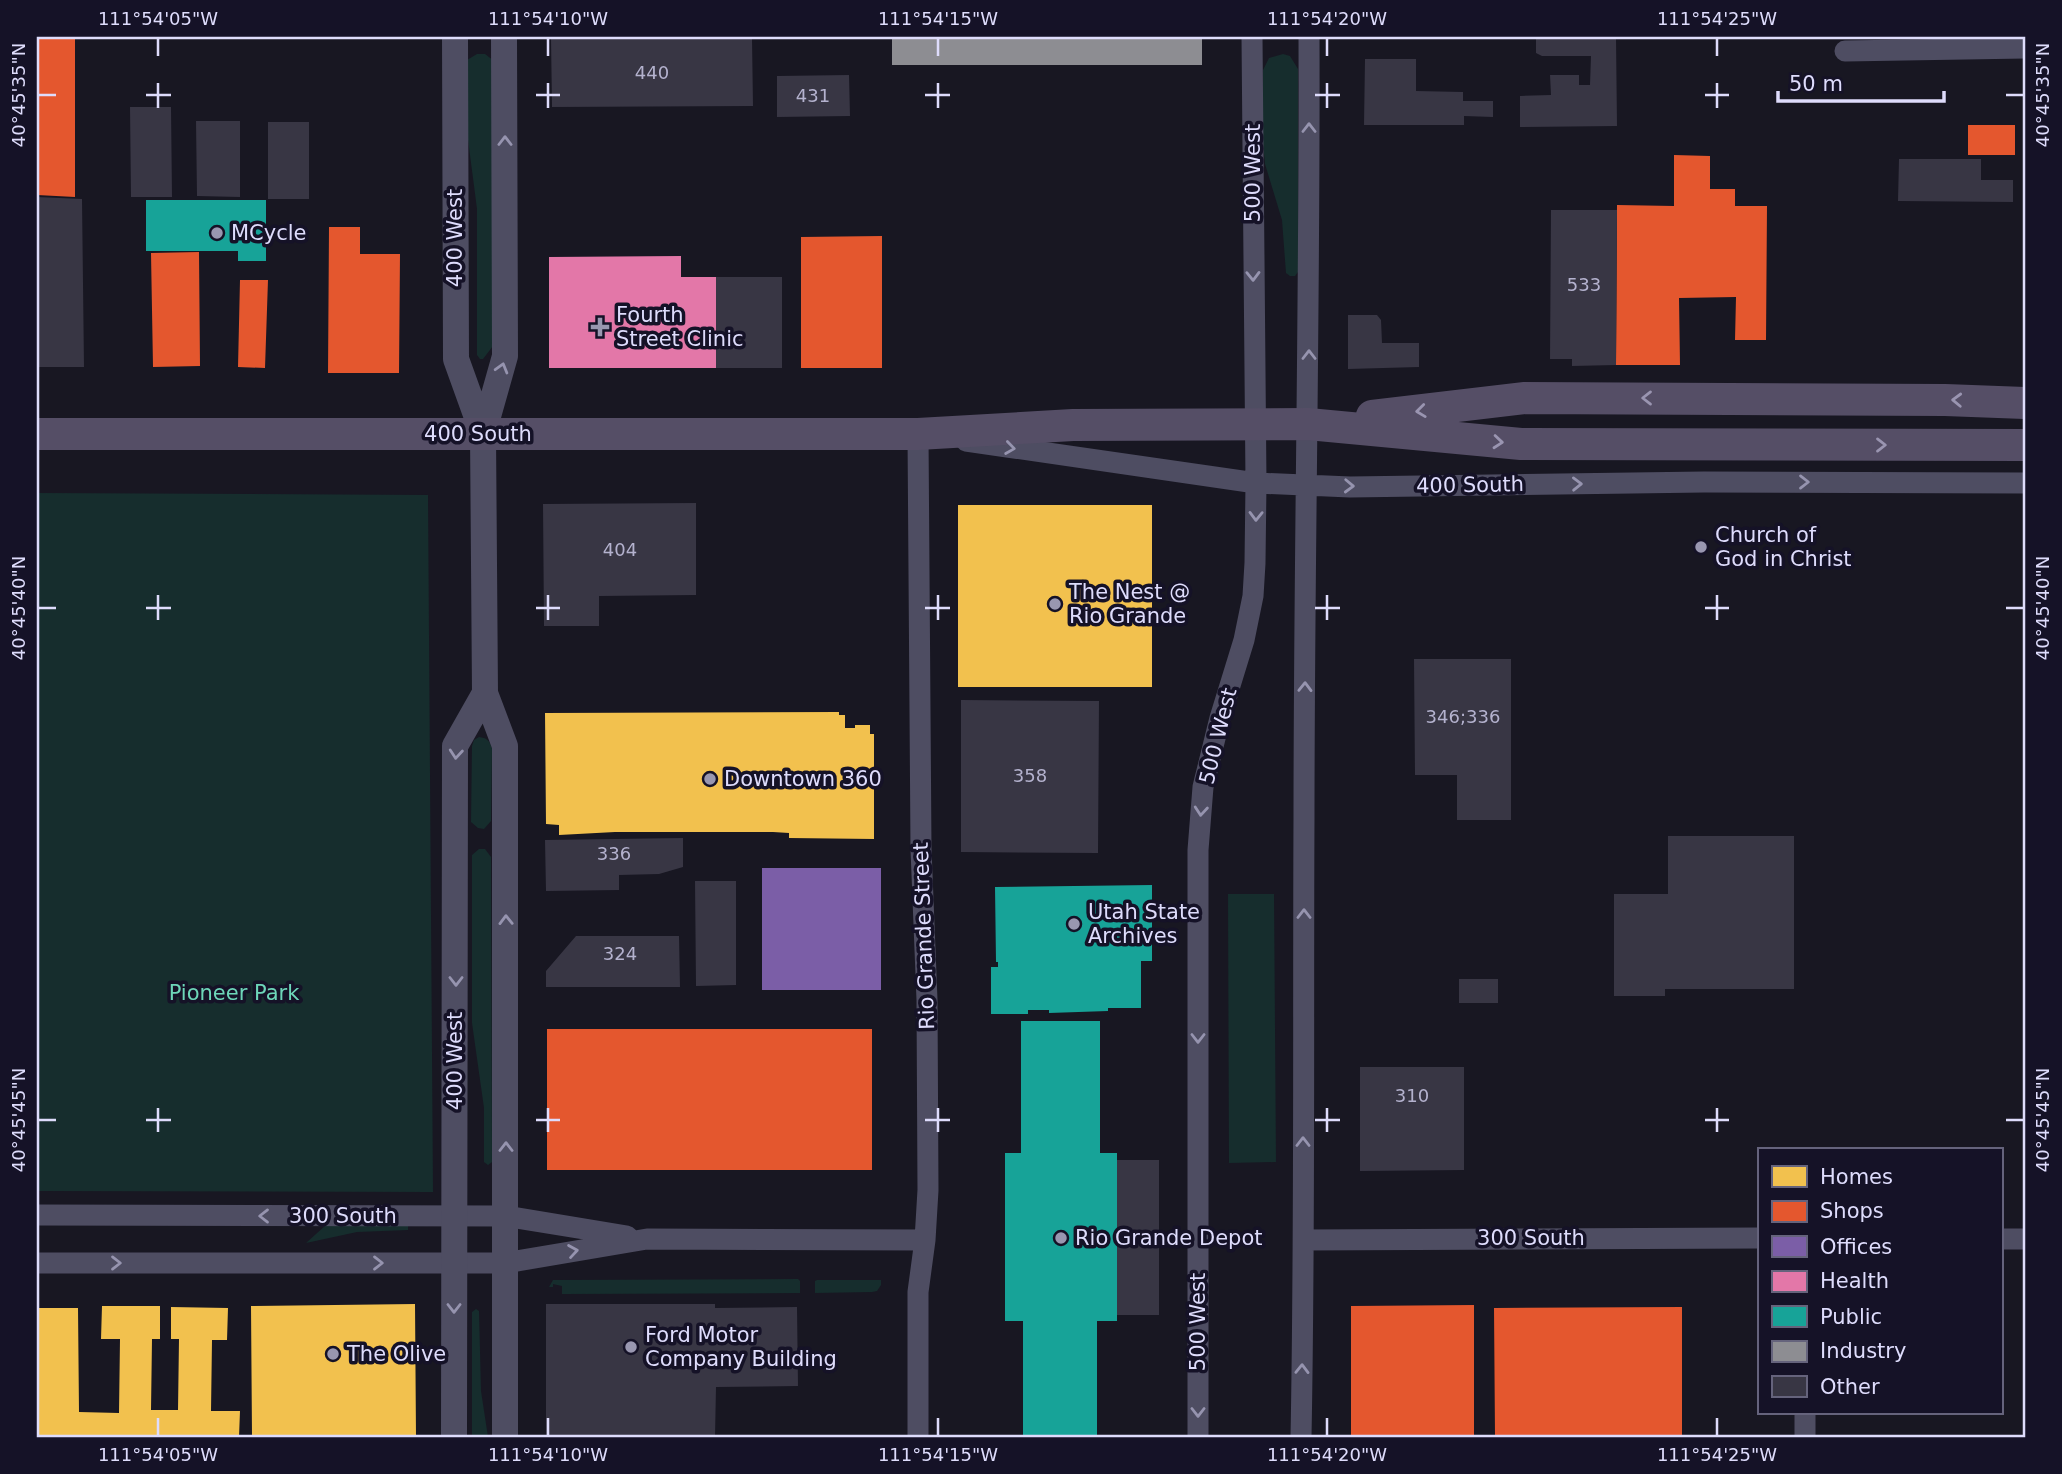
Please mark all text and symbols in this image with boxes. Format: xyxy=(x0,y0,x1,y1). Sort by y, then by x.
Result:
text: 111°54'05"W xyxy=(98,8,218,29)
text: 111°54'10"W xyxy=(488,8,608,29)
text: 111°54'15"W xyxy=(878,8,998,29)
text: 111°54'20"W xyxy=(1267,8,1387,29)
text: 111°54'25"W xyxy=(1657,8,1777,29)
text: 40°45'35"N xyxy=(8,43,29,147)
text: 40°45'35"N xyxy=(2032,43,2053,147)
scale bar xyxy=(1778,60,1945,104)
house number: 440 xyxy=(635,62,669,83)
text: 50 m xyxy=(1789,72,1843,96)
house number: 431 xyxy=(796,85,830,106)
one-way arrow xyxy=(1301,122,1317,133)
street label: 500 West xyxy=(1241,124,1265,222)
one-way arrow xyxy=(497,135,513,146)
street label: 400 West xyxy=(443,189,467,287)
place label: MCycle xyxy=(231,221,307,245)
marker: MCycle xyxy=(209,225,225,241)
one-way arrow xyxy=(1245,271,1261,281)
house number: 533 xyxy=(1567,274,1601,295)
place label: Fourth Street Clinic xyxy=(616,303,744,351)
marker: Fourth Street Clinic xyxy=(590,317,610,337)
one-way arrow xyxy=(1301,350,1317,360)
one-way arrow xyxy=(493,362,508,374)
one-way arrow xyxy=(1642,390,1652,406)
one-way arrow xyxy=(1951,393,1962,408)
one-way arrow xyxy=(1415,403,1426,418)
street label: 400 South xyxy=(424,422,532,446)
one-way arrow xyxy=(1492,434,1504,449)
one-way arrow xyxy=(1877,437,1887,453)
one-way arrow xyxy=(1004,440,1016,455)
street label: 400 South xyxy=(1416,472,1524,498)
one-way arrow xyxy=(1799,474,1810,490)
one-way arrow xyxy=(1571,476,1582,491)
one-way arrow xyxy=(1344,479,1355,494)
one-way arrow xyxy=(1248,512,1264,522)
place label: Church of God in Christ xyxy=(1715,523,1852,571)
house number: 404 xyxy=(603,539,637,560)
marker: Church of God in Christ xyxy=(1693,539,1709,555)
text: 40°45'40"N xyxy=(8,556,29,660)
text: 40°45'40"N xyxy=(2032,556,2053,660)
place label: The Nest @ Rio Grande xyxy=(1068,580,1190,628)
marker: The Nest @ Rio Grande xyxy=(1047,596,1063,612)
one-way arrow xyxy=(1297,681,1313,691)
street label: 500 West xyxy=(1194,685,1242,787)
house number: 346;336 xyxy=(1426,706,1500,727)
one-way arrow xyxy=(449,749,464,760)
house number: 358 xyxy=(1013,765,1047,786)
place label: Downtown 360 xyxy=(724,767,882,791)
marker: Downtown 360 xyxy=(702,771,718,787)
one-way arrow xyxy=(1194,805,1209,816)
street label: Rio Grande Street xyxy=(909,842,939,1030)
house number: 336 xyxy=(597,843,631,864)
place label: Utah State Archives xyxy=(1088,900,1200,948)
one-way arrow xyxy=(1296,908,1312,919)
one-way arrow xyxy=(498,914,513,925)
marker: Utah State Archives xyxy=(1066,916,1082,932)
house number: 324 xyxy=(603,943,637,964)
one-way arrow xyxy=(448,976,464,987)
park label: Pioneer Park xyxy=(169,981,300,1005)
street label: 400 West xyxy=(443,1012,467,1110)
one-way arrow xyxy=(1190,1033,1206,1044)
text: 40°45'45"N xyxy=(8,1068,29,1172)
text: 40°45'45"N xyxy=(2032,1068,2053,1172)
house number: 310 xyxy=(1395,1085,1429,1106)
one-way arrow xyxy=(1295,1136,1311,1146)
one-way arrow xyxy=(498,1142,514,1152)
legend xyxy=(1758,1148,2002,1414)
text: Homes xyxy=(1820,1165,1893,1189)
text: Shops xyxy=(1820,1199,1884,1223)
street label: 300 South xyxy=(289,1204,397,1228)
one-way arrow xyxy=(258,1208,268,1224)
place label: Rio Grande Depot xyxy=(1075,1226,1262,1250)
street label: 300 South xyxy=(1477,1226,1585,1250)
marker: Rio Grande Depot xyxy=(1053,1230,1069,1246)
text: Offices xyxy=(1820,1235,1892,1259)
one-way arrow xyxy=(567,1244,578,1259)
one-way arrow xyxy=(112,1255,122,1271)
one-way arrow xyxy=(374,1255,384,1271)
text: Health xyxy=(1820,1269,1889,1293)
street label: 500 West xyxy=(1186,1273,1210,1371)
one-way arrow xyxy=(446,1304,462,1314)
text: Public xyxy=(1820,1305,1882,1329)
place label: Ford Motor Company Building xyxy=(645,1323,837,1371)
marker: Ford Motor Company Building xyxy=(623,1339,639,1355)
text: Industry xyxy=(1820,1339,1906,1363)
place label: The Olive xyxy=(346,1342,446,1366)
marker: The Olive xyxy=(325,1346,341,1362)
one-way arrow xyxy=(1294,1363,1310,1374)
text: Other xyxy=(1820,1375,1880,1399)
one-way arrow xyxy=(1190,1408,1206,1418)
text: 111°54'05"W xyxy=(98,1444,218,1465)
text: 111°54'10"W xyxy=(488,1444,608,1465)
text: 111°54'15"W xyxy=(878,1444,998,1465)
text: 111°54'20"W xyxy=(1267,1444,1387,1465)
text: 111°54'25"W xyxy=(1657,1444,1777,1465)

